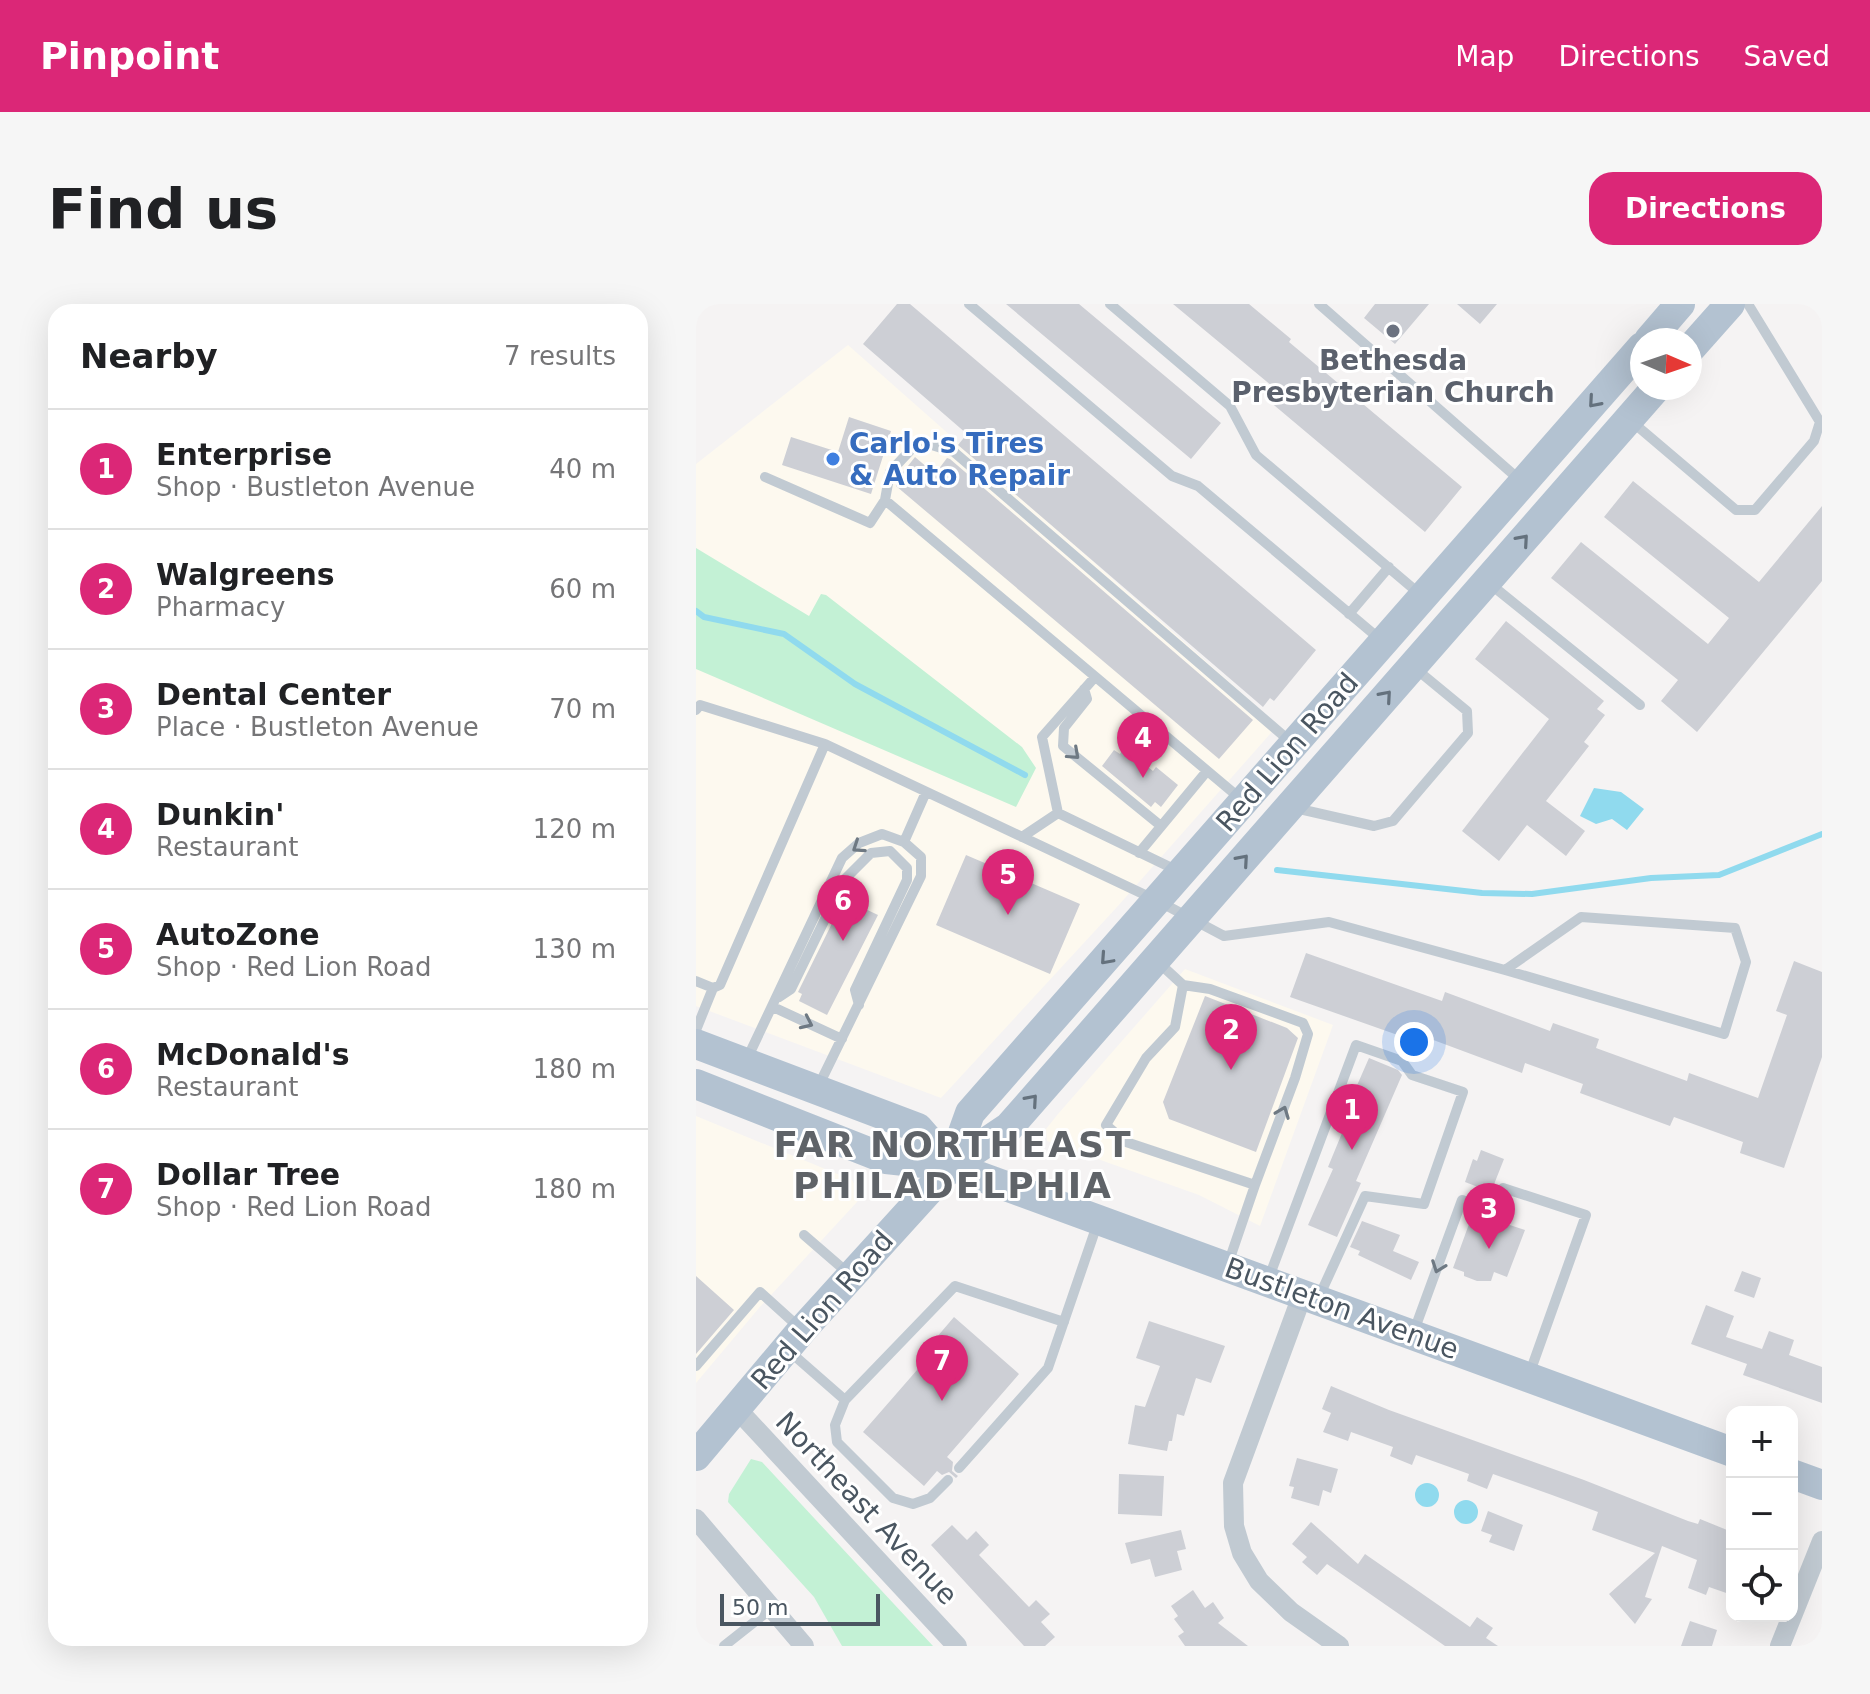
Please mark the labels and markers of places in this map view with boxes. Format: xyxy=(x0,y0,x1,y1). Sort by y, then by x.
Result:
marker: Bethesda Presbyterian Church xyxy=(1384,322,1402,340)
place label: Bethesda Presbyterian Church xyxy=(1231,344,1555,409)
place label: Carlo's Tires & Auto Repair xyxy=(849,427,1070,492)
marker: Carlo's Tires & Auto Repair xyxy=(824,450,842,468)
pin: 4 xyxy=(1117,712,1169,778)
pin: 5 xyxy=(982,849,1034,915)
pin: 6 xyxy=(817,875,869,941)
pin: 2 xyxy=(1205,1004,1257,1070)
pin: 1 xyxy=(1326,1084,1378,1150)
pin: 3 xyxy=(1463,1183,1515,1249)
pin: 7 xyxy=(916,1335,968,1401)

